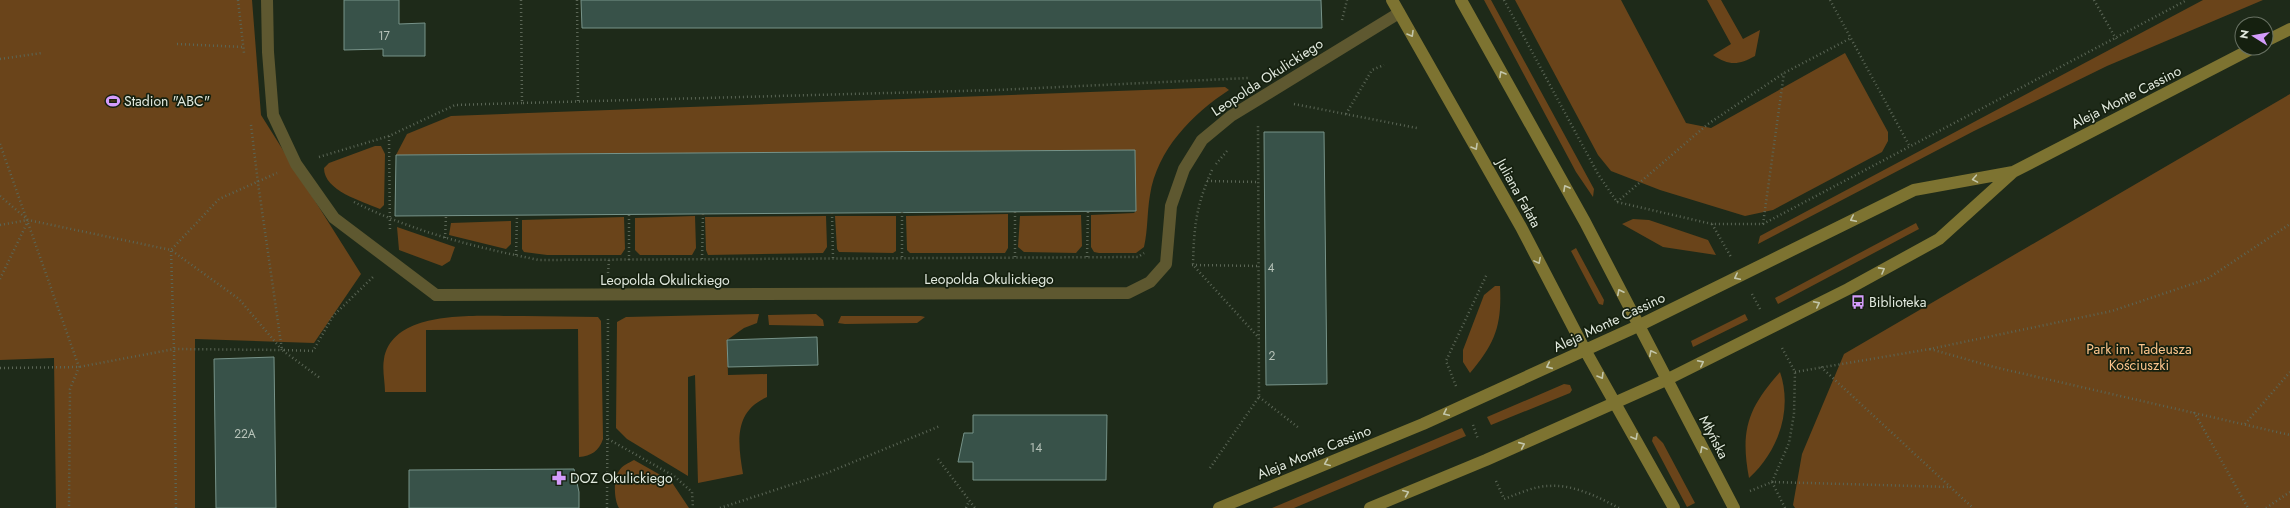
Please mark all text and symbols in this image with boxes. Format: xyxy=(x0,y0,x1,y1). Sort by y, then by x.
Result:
north arrow xyxy=(2234,16,2274,56)
house number: 17 xyxy=(378,27,391,45)
text: N xyxy=(2235,28,2253,40)
one-way arrow xyxy=(1407,30,1414,37)
street label: Leopolda Okulickiego xyxy=(1207,33,1327,121)
street label: Aleja Monte Cassino xyxy=(2067,60,2185,133)
one-way arrow xyxy=(1500,71,1507,79)
place label: Stadion "ABC" xyxy=(124,91,210,111)
sports icon: Stadion "ABC" xyxy=(105,93,121,109)
one-way arrow xyxy=(1471,143,1478,150)
street label: Juliana Fałata xyxy=(1491,153,1546,231)
one-way arrow xyxy=(1972,174,1978,183)
one-way arrow xyxy=(1563,185,1570,192)
one-way arrow xyxy=(1850,215,1857,222)
one-way arrow xyxy=(1533,257,1541,264)
house number: 4 xyxy=(1268,259,1275,277)
one-way arrow xyxy=(1878,267,1885,275)
street label: Leopolda Okulickiego xyxy=(924,269,1054,289)
street label: Leopolda Okulickiego xyxy=(600,270,730,290)
one-way arrow xyxy=(1733,272,1741,279)
street label: Aleja Monte Cassino xyxy=(1550,287,1669,357)
one-way arrow xyxy=(1617,288,1625,296)
place label: Biblioteka xyxy=(1869,292,1926,312)
bus stop icon: Biblioteka xyxy=(1850,294,1866,310)
one-way arrow xyxy=(1813,301,1820,309)
park label: Park im. Tadeusza Kościuszki xyxy=(2086,339,2192,375)
house number: 2 xyxy=(1269,347,1276,365)
one-way arrow xyxy=(1649,350,1656,358)
one-way arrow xyxy=(1697,360,1704,368)
one-way arrow xyxy=(1546,361,1554,369)
one-way arrow xyxy=(1596,372,1603,379)
one-way arrow xyxy=(1443,408,1451,416)
street label: Młyńska xyxy=(1694,412,1734,462)
street label: Aleja Monte Cassino xyxy=(1254,420,1374,484)
house number: 22A xyxy=(234,425,256,443)
one-way arrow xyxy=(1630,433,1638,440)
house number: 14 xyxy=(1030,439,1042,457)
one-way arrow xyxy=(1518,441,1525,449)
one-way arrow xyxy=(1701,446,1708,453)
one-way arrow xyxy=(1323,458,1331,466)
place label: DOZ Okulickiego xyxy=(570,468,673,488)
pharmacy icon: DOZ Okulickiego xyxy=(551,470,567,486)
one-way arrow xyxy=(1403,490,1410,498)

